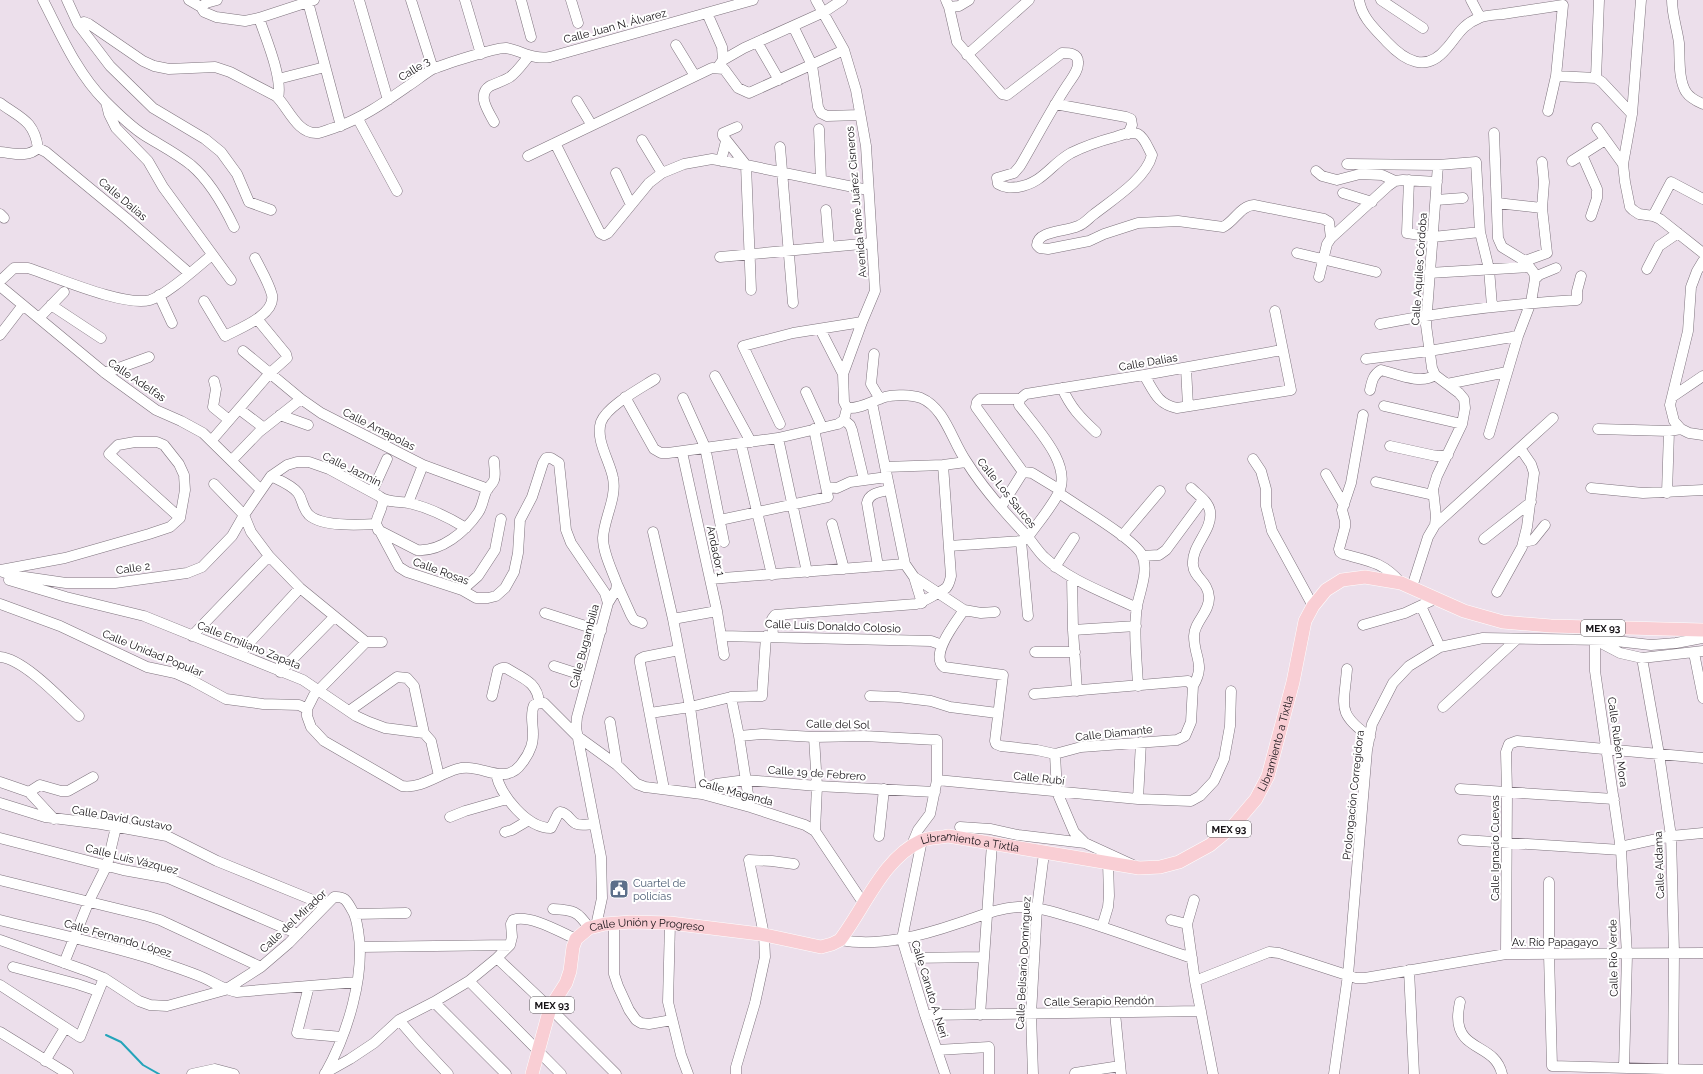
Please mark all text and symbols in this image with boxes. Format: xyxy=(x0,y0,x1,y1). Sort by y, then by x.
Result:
street label: Calle Juan N. Álvarez xyxy=(562,5,669,46)
street label: Calle 3 xyxy=(396,55,433,84)
street label: Avenida René Juárez Cisneros xyxy=(843,126,870,278)
street label: Calle Dalias xyxy=(96,175,150,223)
street label: Calle Aquiles Córdoba xyxy=(1409,212,1430,326)
street label: Calle Dalias xyxy=(1118,351,1178,374)
street label: Calle Adelfas xyxy=(105,356,168,405)
street label: Calle Amapolas xyxy=(340,406,417,453)
street label: Calle Jazmín xyxy=(320,450,383,489)
street label: Calle Los Sauces xyxy=(974,456,1039,531)
street label: Andador 1 xyxy=(704,525,727,578)
street label: Calle Rosas xyxy=(411,555,471,588)
street label: Calle 2 xyxy=(115,560,151,577)
street label: Calle Bugambilia xyxy=(567,603,602,689)
street label: Calle Luis Donaldo Colosio xyxy=(765,618,902,635)
street label: Calle Emiliano Zapata xyxy=(195,619,302,672)
road number: MEX 93 xyxy=(1581,620,1625,636)
street label: Calle Unidad Popular xyxy=(100,627,205,680)
street label: Libramiento a Tixtla xyxy=(1255,694,1296,794)
street label: Calle Rubén Mora xyxy=(1605,696,1630,788)
street label: Calle del Sol xyxy=(806,717,870,732)
street label: Calle Diamante xyxy=(1075,723,1154,744)
street label: Prolongación Corregidora xyxy=(1340,729,1367,861)
street label: Calle 19 de Febrero xyxy=(767,764,867,783)
street label: Calle Rubí xyxy=(1013,769,1066,788)
street label: Calle Maganda xyxy=(697,776,774,809)
street label: Calle Ignacio Cuevas xyxy=(1489,795,1502,901)
street label: Calle David Gustavo xyxy=(71,803,174,834)
road number: MEX 93 xyxy=(1207,821,1251,837)
street label: Libramiento a Tixtla xyxy=(919,830,1020,855)
street label: Calle Aldama xyxy=(1652,831,1667,899)
street label: Calle Luis Vázquez xyxy=(84,842,180,877)
place label: Cuartel de policías xyxy=(633,877,686,903)
public building icon: Cuartel de policías xyxy=(608,878,630,900)
street label: Calle del Mirador xyxy=(257,887,330,956)
street label: Calle Belisario Domínguez xyxy=(1014,896,1034,1030)
street label: Calle Unión y Progreso xyxy=(588,916,706,935)
street label: Calle Fernando López xyxy=(62,917,174,960)
street label: Calle Río Verde xyxy=(1606,919,1621,997)
street label: Av. Río Papagayo xyxy=(1512,936,1599,949)
street label: Calle Canuto A. Neri xyxy=(908,939,951,1039)
street label: Calle Serapio Rendón xyxy=(1044,994,1154,1009)
road number: MEX 93 xyxy=(530,997,574,1013)

